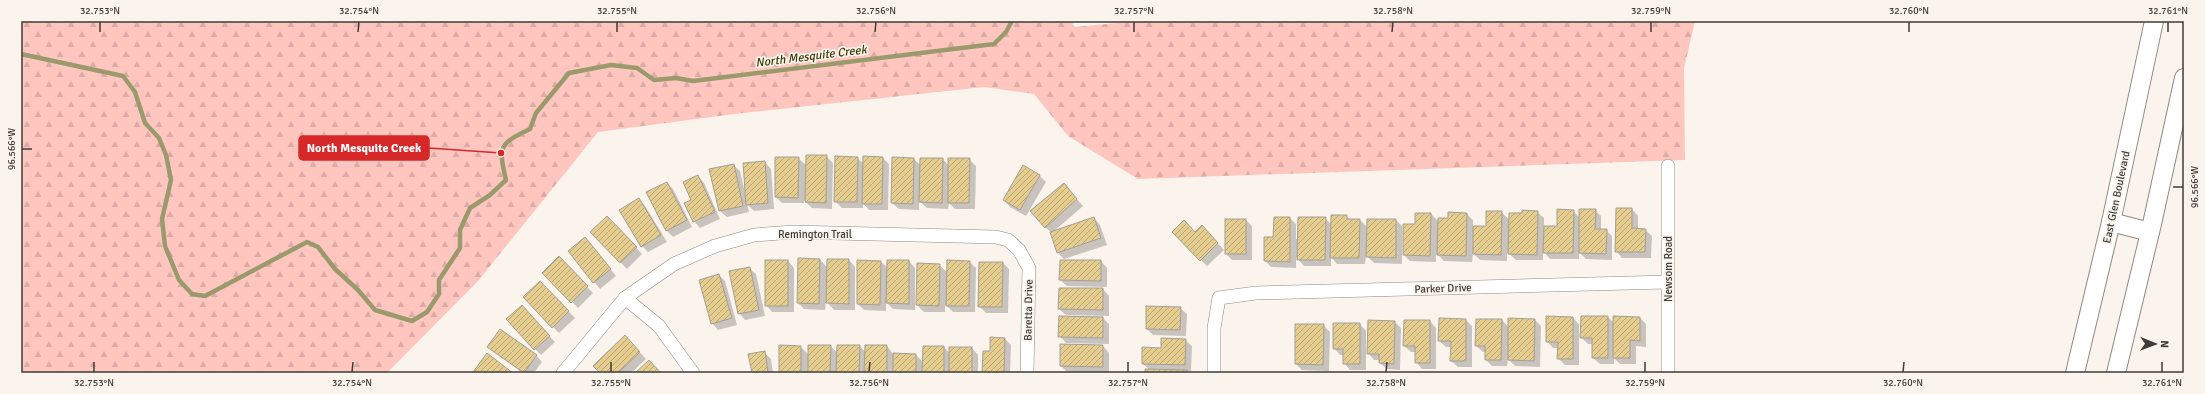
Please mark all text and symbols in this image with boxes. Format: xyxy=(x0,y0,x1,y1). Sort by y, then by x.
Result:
text: 32.753°N xyxy=(80,5,120,17)
text: 32.754°N xyxy=(339,5,379,17)
text: 32.755°N xyxy=(597,5,637,17)
text: 32.756°N xyxy=(856,5,896,17)
text: 32.757°N xyxy=(1114,5,1154,17)
text: 32.758°N xyxy=(1373,5,1413,17)
text: 32.759°N xyxy=(1631,5,1671,17)
text: 32.760°N xyxy=(1889,5,1929,17)
text: 32.761°N xyxy=(2148,5,2188,17)
water label: North Mesquite Creek xyxy=(755,42,868,71)
text: 96.566°W xyxy=(6,128,18,170)
callout: North Mesquite Creek xyxy=(299,136,429,160)
text: North Mesquite Creek xyxy=(307,141,422,156)
street label: East Glen Boulevard xyxy=(2100,150,2133,245)
text: 96.566°W xyxy=(2189,166,2201,208)
street label: Remington Trail xyxy=(778,228,852,241)
street label: Newsom Road xyxy=(1662,236,1675,302)
street label: Baretta Drive xyxy=(1021,279,1036,341)
street label: Parker Drive xyxy=(1414,281,1472,296)
north arrow xyxy=(2135,324,2175,364)
text: N xyxy=(2158,340,2171,348)
text: 32.753°N xyxy=(74,377,114,389)
text: 32.754°N xyxy=(332,377,372,389)
text: 32.755°N xyxy=(591,377,631,389)
text: 32.756°N xyxy=(849,377,889,389)
text: 32.757°N xyxy=(1108,377,1148,389)
text: 32.758°N xyxy=(1366,377,1406,389)
text: 32.759°N xyxy=(1625,377,1665,389)
text: 32.760°N xyxy=(1883,377,1923,389)
text: 32.761°N xyxy=(2142,377,2182,389)

